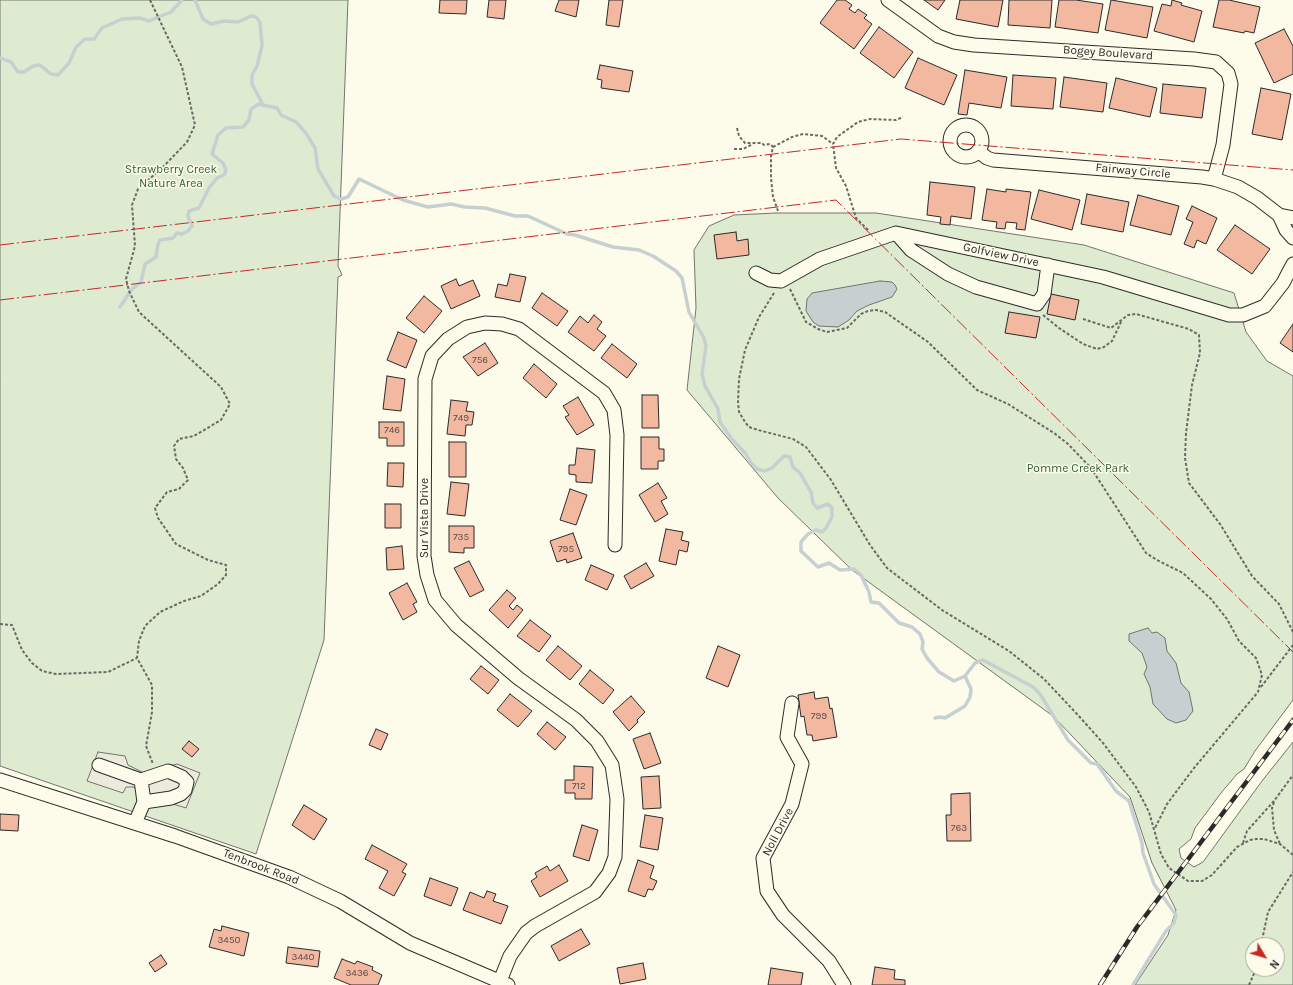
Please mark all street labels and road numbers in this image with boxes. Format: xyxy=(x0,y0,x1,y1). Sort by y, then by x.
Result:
street label: Bogey Boulevard xyxy=(1062,43,1154,63)
street label: Fairway Circle xyxy=(1095,161,1171,181)
street label: Golfview Drive xyxy=(962,240,1040,270)
street label: Sur Vista Drive xyxy=(418,478,432,558)
street label: Noll Drive xyxy=(759,806,797,858)
street label: Tenbrook Road xyxy=(221,846,301,888)

